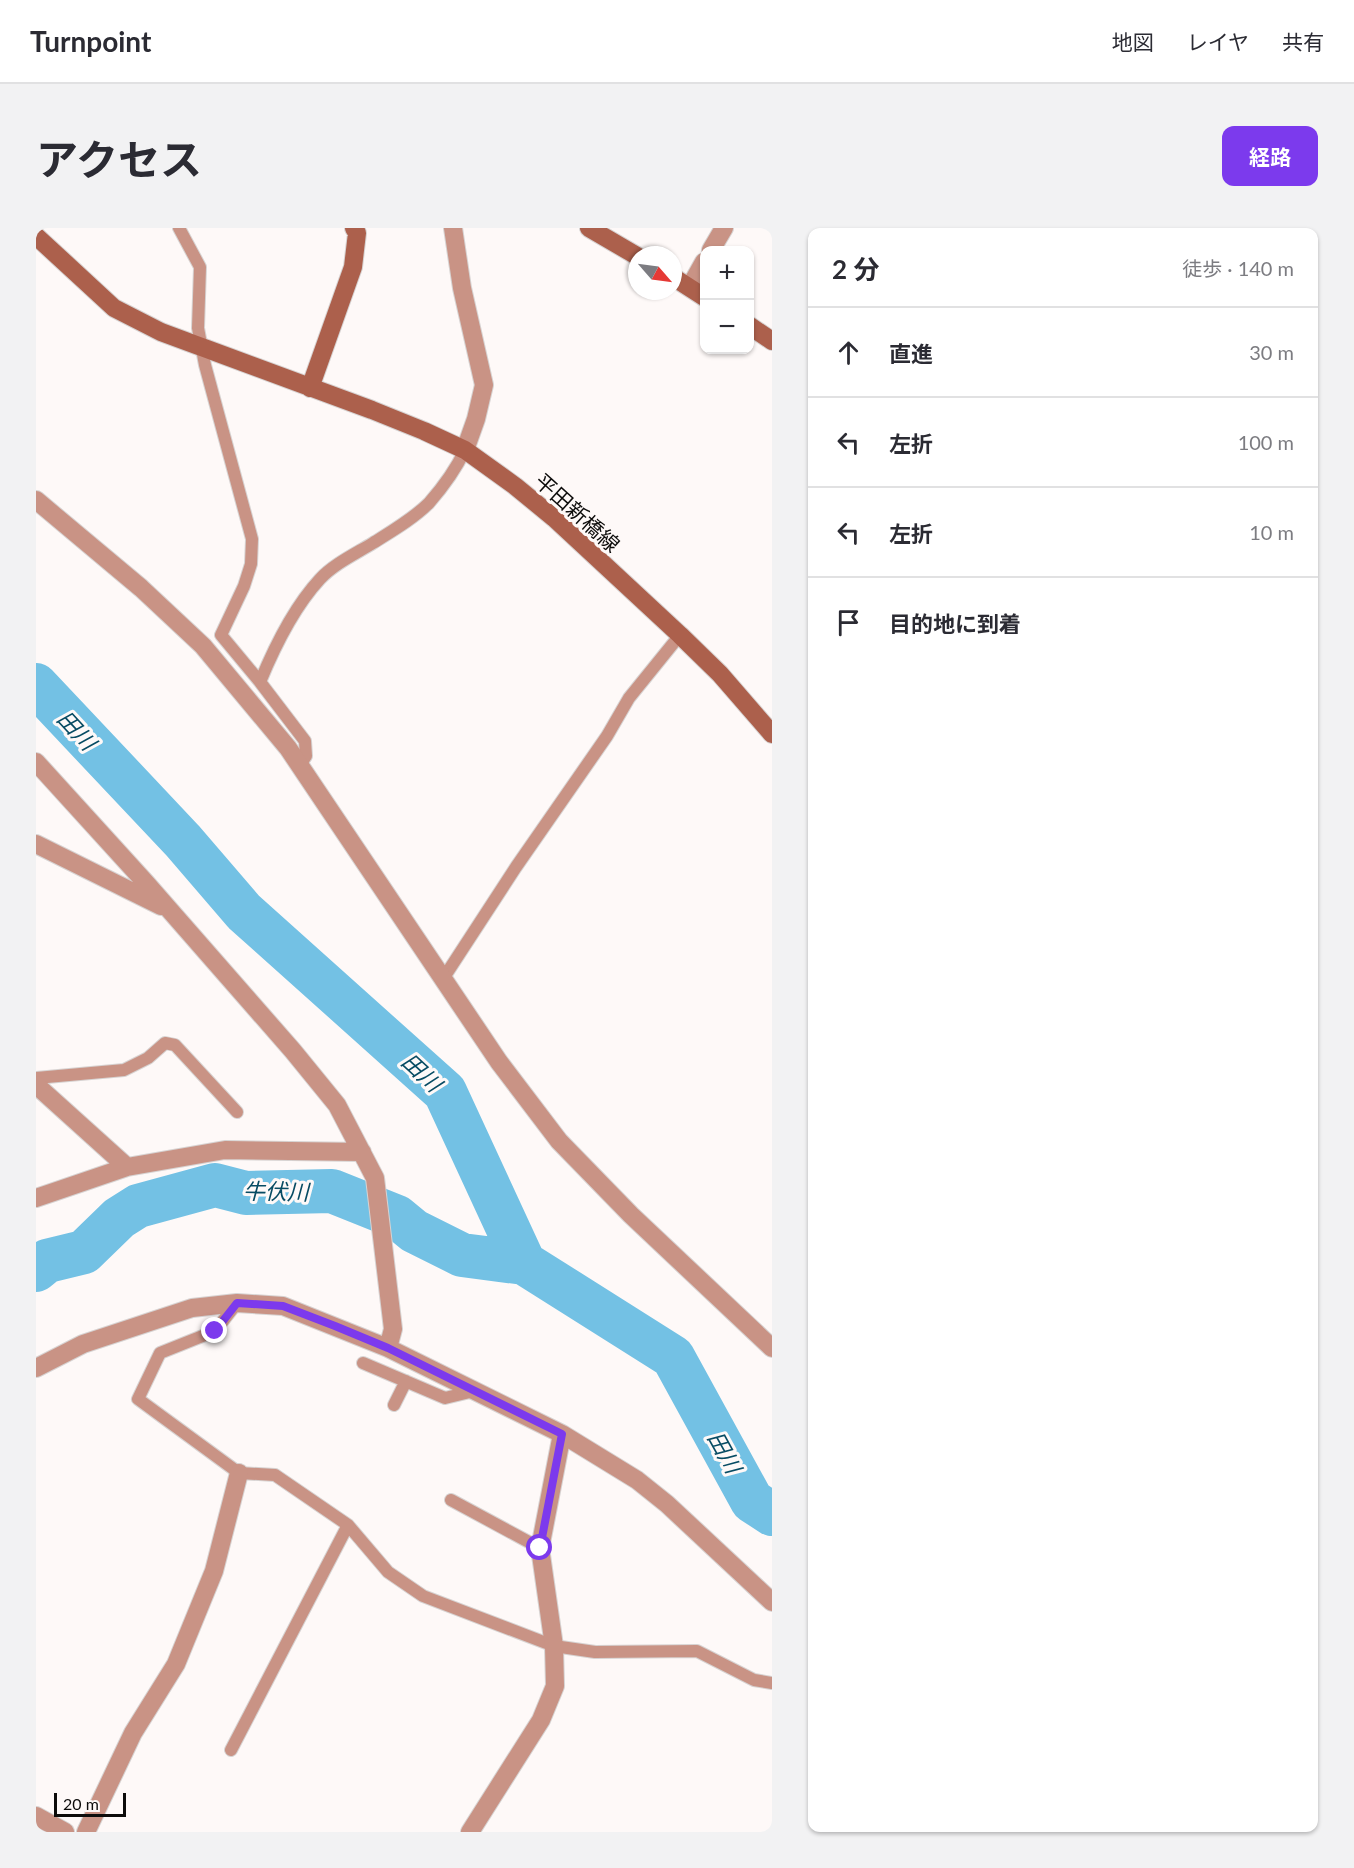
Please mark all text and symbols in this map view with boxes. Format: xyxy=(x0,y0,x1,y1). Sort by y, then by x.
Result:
text: Turnpoint xyxy=(30,24,151,58)
text: 地図 xyxy=(1112,29,1154,54)
text: レイヤ xyxy=(1187,29,1249,54)
text: 共有 xyxy=(1282,29,1324,54)
button: 経路 xyxy=(1222,126,1318,186)
text: アクセス xyxy=(36,134,202,184)
north arrow xyxy=(628,246,682,300)
map controls xyxy=(700,246,754,354)
button: + xyxy=(700,246,754,300)
text: 2 分 xyxy=(832,253,879,285)
text: 徒歩 · 140 m xyxy=(1182,256,1294,280)
button: − xyxy=(700,300,754,354)
icon: ahead xyxy=(832,336,865,369)
text: 直進 xyxy=(889,340,933,367)
text: 30 m xyxy=(1249,340,1294,364)
icon: left xyxy=(832,426,865,459)
text: 左折 xyxy=(889,430,933,457)
text: 100 m xyxy=(1238,430,1294,454)
street label: 平田新橋線 xyxy=(531,468,625,556)
icon: left xyxy=(832,516,865,549)
text: 左折 xyxy=(889,520,933,547)
text: 10 m xyxy=(1249,520,1294,544)
icon: arrive xyxy=(832,606,865,639)
text: 目的地に到着 xyxy=(889,610,1021,637)
water label: 田川 xyxy=(52,705,103,757)
water label: 田川 xyxy=(397,1047,449,1098)
water label: 牛伏川 xyxy=(243,1177,311,1205)
route end xyxy=(201,1317,227,1343)
water label: 田川 xyxy=(703,1426,748,1480)
route start xyxy=(526,1534,552,1560)
scale bar xyxy=(54,1790,126,1818)
text: 20 m xyxy=(63,1794,99,1813)

